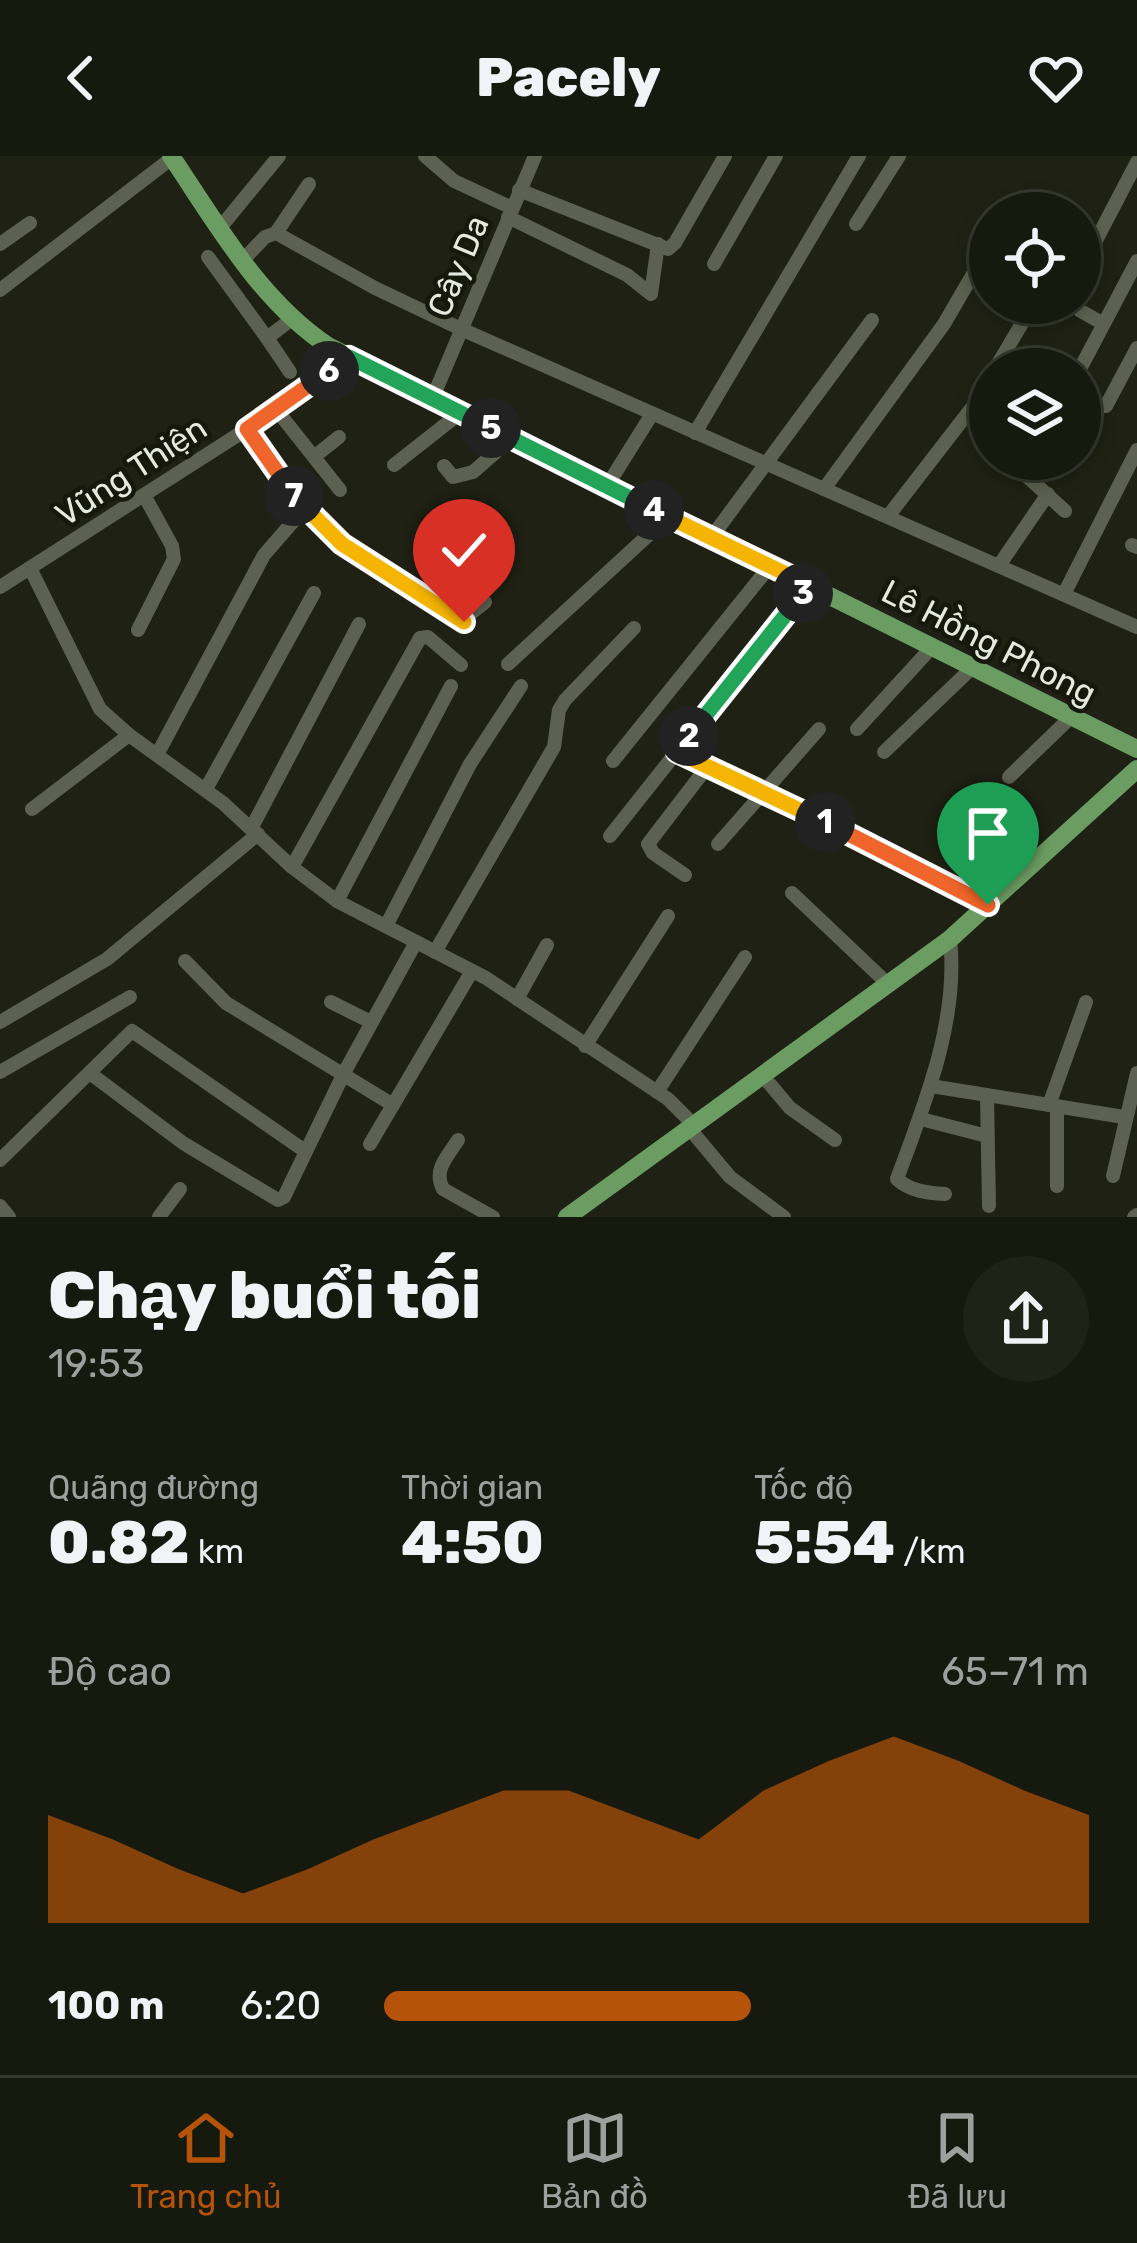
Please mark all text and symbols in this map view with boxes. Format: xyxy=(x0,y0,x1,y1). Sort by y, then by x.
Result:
icon: back xyxy=(48,45,114,111)
icon: heart xyxy=(1023,45,1089,111)
text: Pacely xyxy=(476,46,661,110)
map controls xyxy=(969,192,1101,480)
button: locate xyxy=(969,192,1101,324)
street label: Cây Da xyxy=(419,210,497,322)
pin: 6 xyxy=(299,341,359,401)
button: layers xyxy=(969,348,1101,480)
text: 6 xyxy=(318,351,340,390)
pin: 5 xyxy=(461,398,521,458)
street label: Vũng Thiện xyxy=(48,408,214,534)
text: 5 xyxy=(480,408,502,447)
pin: 7 xyxy=(264,466,324,526)
text: 7 xyxy=(285,476,303,515)
pin: 4 xyxy=(624,480,684,540)
text: 4 xyxy=(643,490,665,529)
pin xyxy=(413,499,515,622)
icon: check xyxy=(431,517,497,583)
pin: 3 xyxy=(773,563,833,623)
street label: Lê Hồng Phong xyxy=(875,570,1103,713)
text: 3 xyxy=(792,573,814,612)
pin: 2 xyxy=(659,706,719,766)
text: 2 xyxy=(678,716,700,755)
pin xyxy=(937,782,1039,905)
pin: 1 xyxy=(795,792,855,852)
icon: arrive xyxy=(955,800,1021,866)
text: 1 xyxy=(817,802,833,841)
text: Chạy buổi tối xyxy=(48,1256,481,1335)
button: share xyxy=(963,1256,1089,1382)
text: 19:53 xyxy=(48,1341,144,1387)
text: Quãng đường xyxy=(48,1468,259,1507)
text: Thời gian xyxy=(401,1468,543,1507)
text: Tốc độ xyxy=(754,1468,853,1507)
text: 0.82 xyxy=(48,1507,190,1578)
text: 4:50 xyxy=(401,1507,544,1578)
text: 5:54 xyxy=(754,1507,895,1578)
text: km xyxy=(190,1532,244,1571)
text: /km xyxy=(895,1532,965,1571)
text: Độ cao xyxy=(48,1649,172,1695)
text: 65–71 m xyxy=(941,1649,1089,1695)
text: 100 m xyxy=(48,1983,164,2029)
text: 6:20 xyxy=(240,1983,321,2029)
tab: Trang chủ xyxy=(130,2105,281,2216)
tab: Bản đồ xyxy=(541,2105,648,2216)
tab: Đã lưu xyxy=(908,2105,1007,2216)

